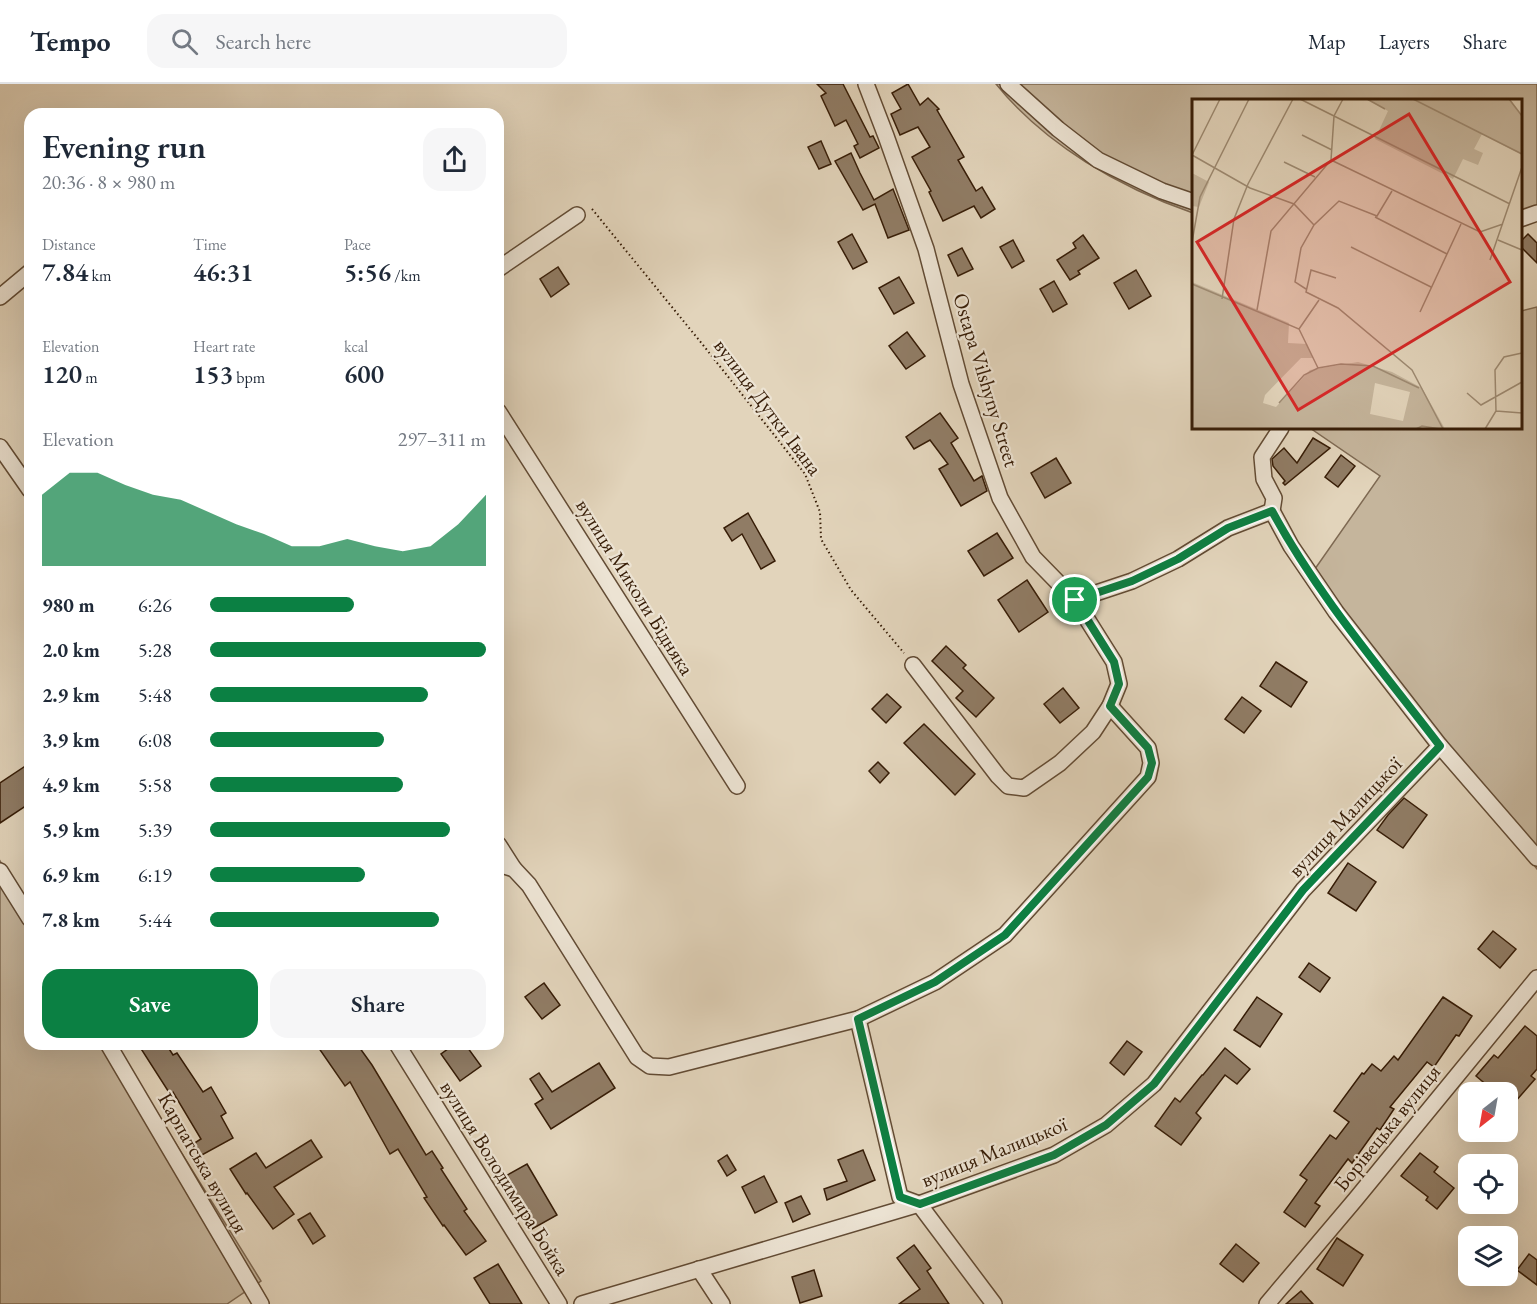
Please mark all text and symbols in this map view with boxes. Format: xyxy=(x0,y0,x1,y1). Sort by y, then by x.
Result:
search box xyxy=(147,14,567,68)
text: Tempo xyxy=(30,23,111,59)
icon: search xyxy=(168,25,201,58)
text: Search here xyxy=(216,27,311,56)
text: Map xyxy=(1308,28,1346,55)
text: Layers xyxy=(1379,28,1430,55)
text: Share xyxy=(1463,28,1507,55)
inset map xyxy=(1192,99,1522,429)
text: Evening run xyxy=(42,125,206,168)
button: share xyxy=(423,128,486,191)
text: 20:36 · 8 × 980 m xyxy=(42,169,175,195)
text: Distance xyxy=(42,234,95,255)
text: Time xyxy=(193,234,226,255)
text: Pace xyxy=(344,234,371,255)
text: 7.84 xyxy=(42,255,88,289)
text: 46:31 xyxy=(193,255,253,289)
text: 5:56 xyxy=(344,255,391,289)
text: km xyxy=(88,265,111,286)
text: /km xyxy=(391,265,421,286)
street label: Ostapa Vilshyny Street xyxy=(947,290,1026,470)
street label: вулиця Дутки Івана xyxy=(708,333,829,481)
text: Elevation xyxy=(42,336,100,357)
text: Heart rate xyxy=(193,336,255,357)
text: kcal xyxy=(344,336,368,357)
text: 120 xyxy=(42,357,82,391)
text: 153 xyxy=(193,357,233,391)
text: 600 xyxy=(344,357,384,391)
text: m xyxy=(82,367,98,388)
text: bpm xyxy=(233,367,265,388)
text: Elevation xyxy=(42,426,114,452)
text: 297–311 m xyxy=(398,426,486,452)
street label: вулиця Миколи Бідняка xyxy=(570,493,701,681)
pin xyxy=(1049,574,1100,625)
icon: arrive xyxy=(1058,583,1091,616)
text: 980 m xyxy=(42,592,95,618)
text: 6:26 xyxy=(138,592,172,618)
text: 2.0 km xyxy=(42,637,100,663)
text: 5:28 xyxy=(138,637,172,663)
text: 2.9 km xyxy=(42,682,100,708)
text: 5:48 xyxy=(138,682,172,708)
text: 3.9 km xyxy=(42,727,100,753)
text: 6:08 xyxy=(138,727,172,753)
street label: вулиця Малицької xyxy=(1282,750,1408,883)
text: 4.9 km xyxy=(42,772,100,798)
text: 5:58 xyxy=(138,772,172,798)
text: 5.9 km xyxy=(42,817,100,843)
text: 5:39 xyxy=(138,817,172,843)
text: 6.9 km xyxy=(42,862,100,888)
text: 6:19 xyxy=(138,862,172,888)
text: 7.8 km xyxy=(42,907,100,933)
text: 5:44 xyxy=(138,907,172,933)
button: Save xyxy=(42,969,258,1038)
button: Share xyxy=(270,969,486,1038)
street label: Борівецька вулиця xyxy=(1327,1059,1446,1197)
street label: вулиця Володимира Бойка xyxy=(434,1075,577,1281)
north arrow xyxy=(1458,1082,1518,1142)
map controls xyxy=(1458,1082,1518,1286)
street label: Карпатська вулиця xyxy=(152,1088,255,1238)
street label: вулиця Малицької xyxy=(917,1110,1072,1193)
button: locate xyxy=(1458,1154,1518,1214)
button: layers xyxy=(1458,1226,1518,1286)

